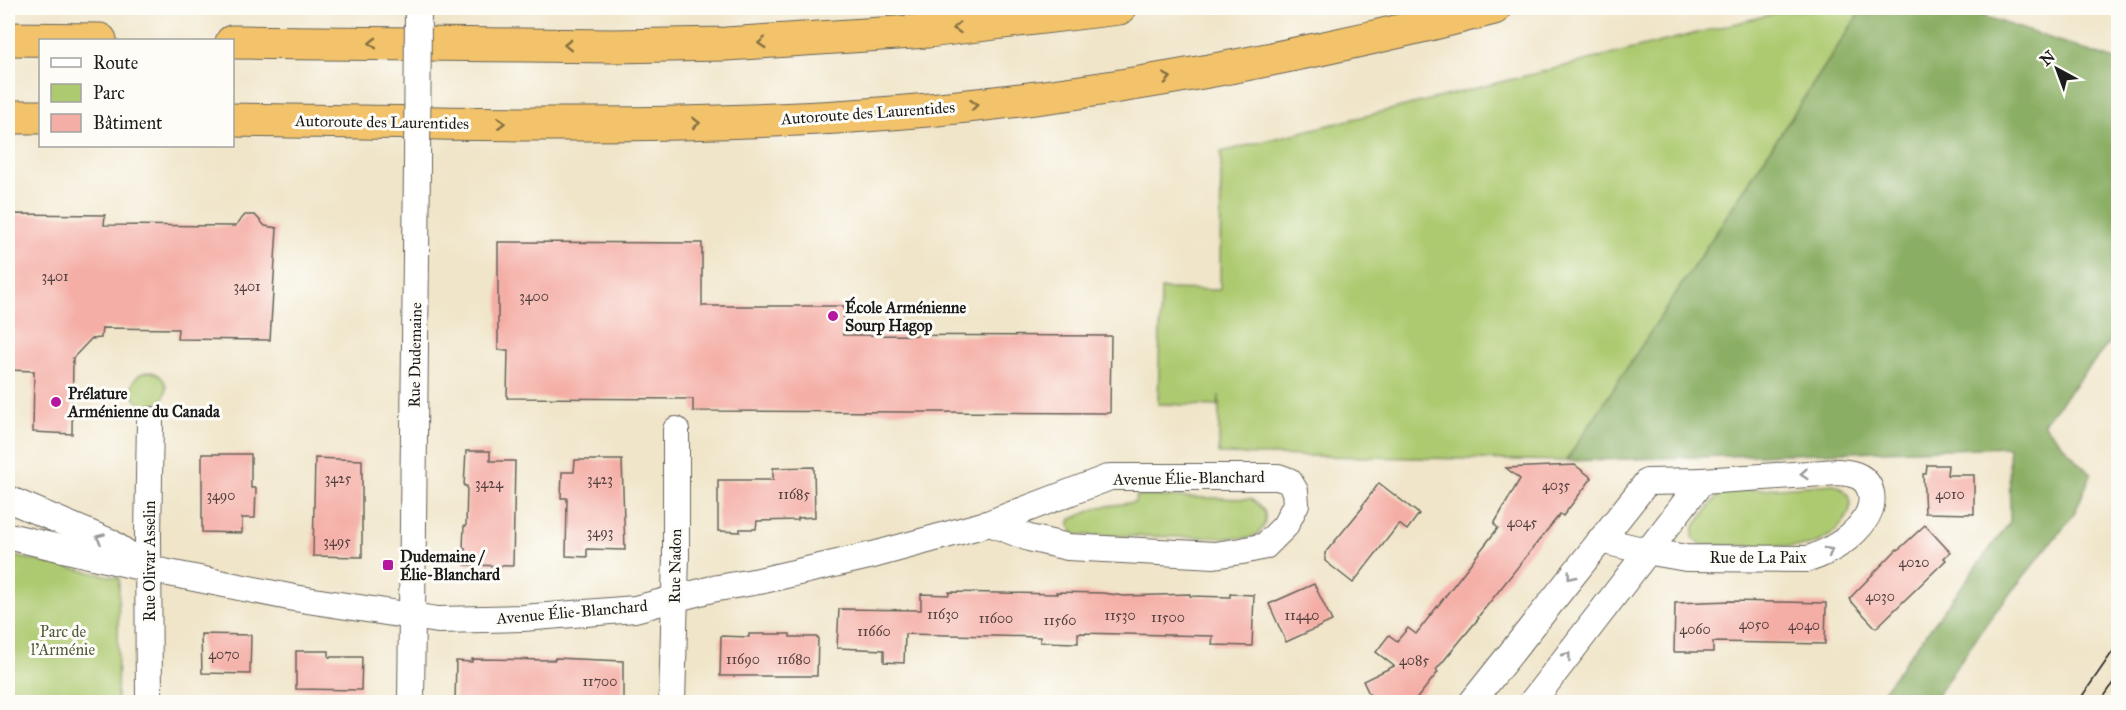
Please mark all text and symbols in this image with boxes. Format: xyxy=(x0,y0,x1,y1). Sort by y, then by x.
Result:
one-way arrow xyxy=(952,21,961,34)
one-way arrow xyxy=(758,36,767,49)
one-way arrow xyxy=(368,37,377,49)
legend xyxy=(39,39,234,147)
one-way arrow xyxy=(563,39,572,51)
north arrow xyxy=(2027,39,2087,99)
text: N xyxy=(2036,46,2059,70)
text: Route xyxy=(93,52,138,74)
one-way arrow xyxy=(1163,73,1172,85)
text: Parc xyxy=(93,82,125,104)
street label: Autoroute des Laurentides xyxy=(780,97,956,129)
one-way arrow xyxy=(970,99,979,112)
street label: Autoroute des Laurentides xyxy=(294,111,469,133)
text: Bâtiment xyxy=(93,112,163,134)
one-way arrow xyxy=(496,117,505,129)
one-way arrow xyxy=(691,117,700,129)
house number: 3401 xyxy=(42,268,69,285)
house number: 3401 xyxy=(234,278,261,295)
house number: 3400 xyxy=(519,288,549,305)
place label: École Arménienne Sourp Hagop xyxy=(845,296,967,336)
street label: Rue Dudemaine xyxy=(405,302,425,408)
marker: École Arménienne Sourp Hagop xyxy=(826,309,840,323)
place label: Prélature Arménienne du Canada xyxy=(67,384,221,421)
marker: Prélature Arménienne du Canada xyxy=(49,395,63,409)
street label: Avenue Élie-Blanchard xyxy=(1112,465,1265,489)
one-way arrow xyxy=(1799,467,1808,480)
house number: 3425 xyxy=(325,470,352,487)
house number: 3423 xyxy=(587,471,613,488)
house number: 3424 xyxy=(475,475,504,492)
house number: 4035 xyxy=(1542,477,1571,494)
house number: 11685 xyxy=(778,486,811,503)
house number: 4010 xyxy=(1935,486,1965,503)
house number: 3490 xyxy=(206,487,236,504)
street label: Rue Olivar Asselin xyxy=(140,500,159,621)
house number: 4045 xyxy=(1507,514,1538,531)
house number: 3493 xyxy=(587,524,613,541)
street label: Rue Nadon xyxy=(665,528,685,603)
one-way arrow xyxy=(95,533,106,545)
house number: 3495 xyxy=(323,533,351,550)
one-way arrow xyxy=(1823,546,1833,558)
place label: Dudemaine / Élie-Blanchard xyxy=(400,547,501,584)
street label: Rue de La Paix xyxy=(1709,548,1807,567)
house number: 4020 xyxy=(1898,554,1930,571)
marker: Dudemaine / Élie-Blanchard xyxy=(381,558,395,572)
one-way arrow xyxy=(1568,570,1579,581)
house number: 4030 xyxy=(1865,588,1895,605)
street label: Avenue Élie-Blanchard xyxy=(495,594,648,628)
house number: 11630 xyxy=(927,606,959,623)
house number: 11530 xyxy=(1104,607,1136,624)
house number: 11440 xyxy=(1285,607,1319,624)
house number: 11500 xyxy=(1151,609,1185,626)
house number: 11600 xyxy=(979,610,1013,627)
house number: 11560 xyxy=(1044,612,1076,629)
house number: 4050 xyxy=(1739,616,1769,633)
house number: 4040 xyxy=(1788,617,1820,634)
house number: 4060 xyxy=(1679,621,1711,638)
park label: Parc de l'Arménie xyxy=(31,622,95,659)
house number: 11660 xyxy=(857,623,891,640)
house number: 4070 xyxy=(208,646,240,663)
house number: 11690 xyxy=(726,651,760,668)
house number: 11680 xyxy=(777,651,811,668)
house number: 4085 xyxy=(1399,652,1429,669)
one-way arrow xyxy=(1560,652,1571,663)
house number: 11700 xyxy=(583,673,617,690)

